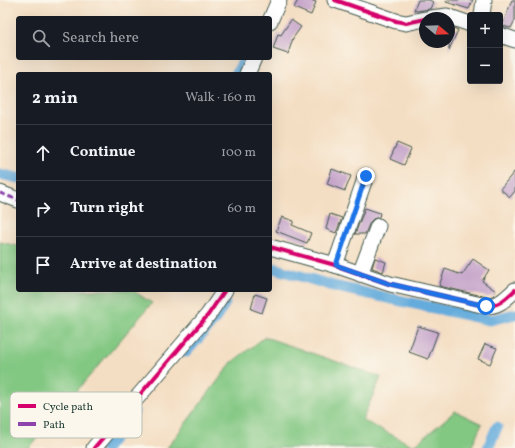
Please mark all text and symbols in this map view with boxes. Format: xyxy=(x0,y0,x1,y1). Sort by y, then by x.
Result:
north arrow xyxy=(419,12,455,48)
map controls xyxy=(467,12,503,84)
button: + xyxy=(467,12,503,48)
search box xyxy=(16,16,272,60)
icon: search xyxy=(30,27,52,49)
text: Search here xyxy=(62,28,139,49)
button: − xyxy=(467,48,503,84)
text: 2 min xyxy=(32,87,78,110)
text: Walk · 160 m xyxy=(185,89,256,107)
icon: ahead xyxy=(32,142,54,164)
text: Continue xyxy=(70,142,135,163)
text: 100 m xyxy=(221,144,256,162)
route end xyxy=(357,167,375,185)
icon: right xyxy=(32,198,54,220)
text: Turn right xyxy=(70,198,144,219)
text: 60 m xyxy=(228,200,256,218)
icon: arrive xyxy=(32,254,54,276)
text: Arrive at destination xyxy=(70,254,217,275)
route start xyxy=(477,297,495,315)
legend xyxy=(10,392,142,438)
text: Cycle path xyxy=(43,400,93,415)
text: Path xyxy=(43,418,66,433)

